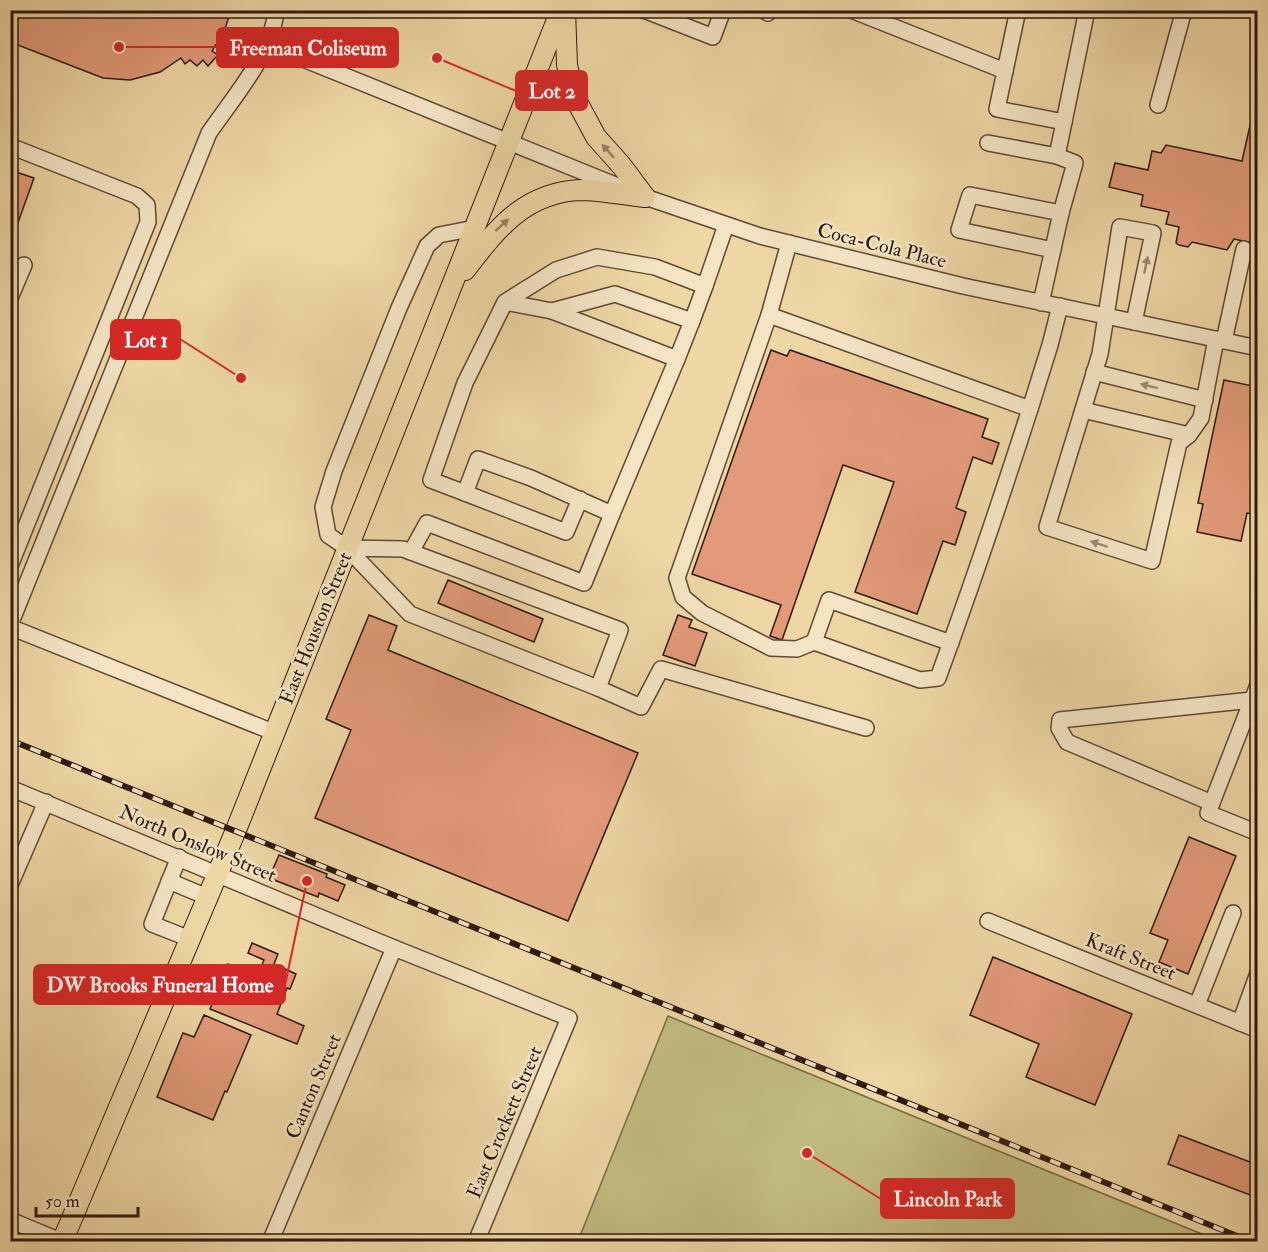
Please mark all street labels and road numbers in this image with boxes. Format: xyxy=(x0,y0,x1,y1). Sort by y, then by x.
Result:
street label: Coca-Cola Place xyxy=(815,217,949,274)
street label: East Houston Street xyxy=(274,548,358,708)
street label: North Onslow Street xyxy=(115,799,281,888)
street label: Kraft Street xyxy=(1082,927,1180,986)
street label: Canton Street xyxy=(280,1029,347,1143)
street label: East Crockett Street xyxy=(461,1042,548,1202)

